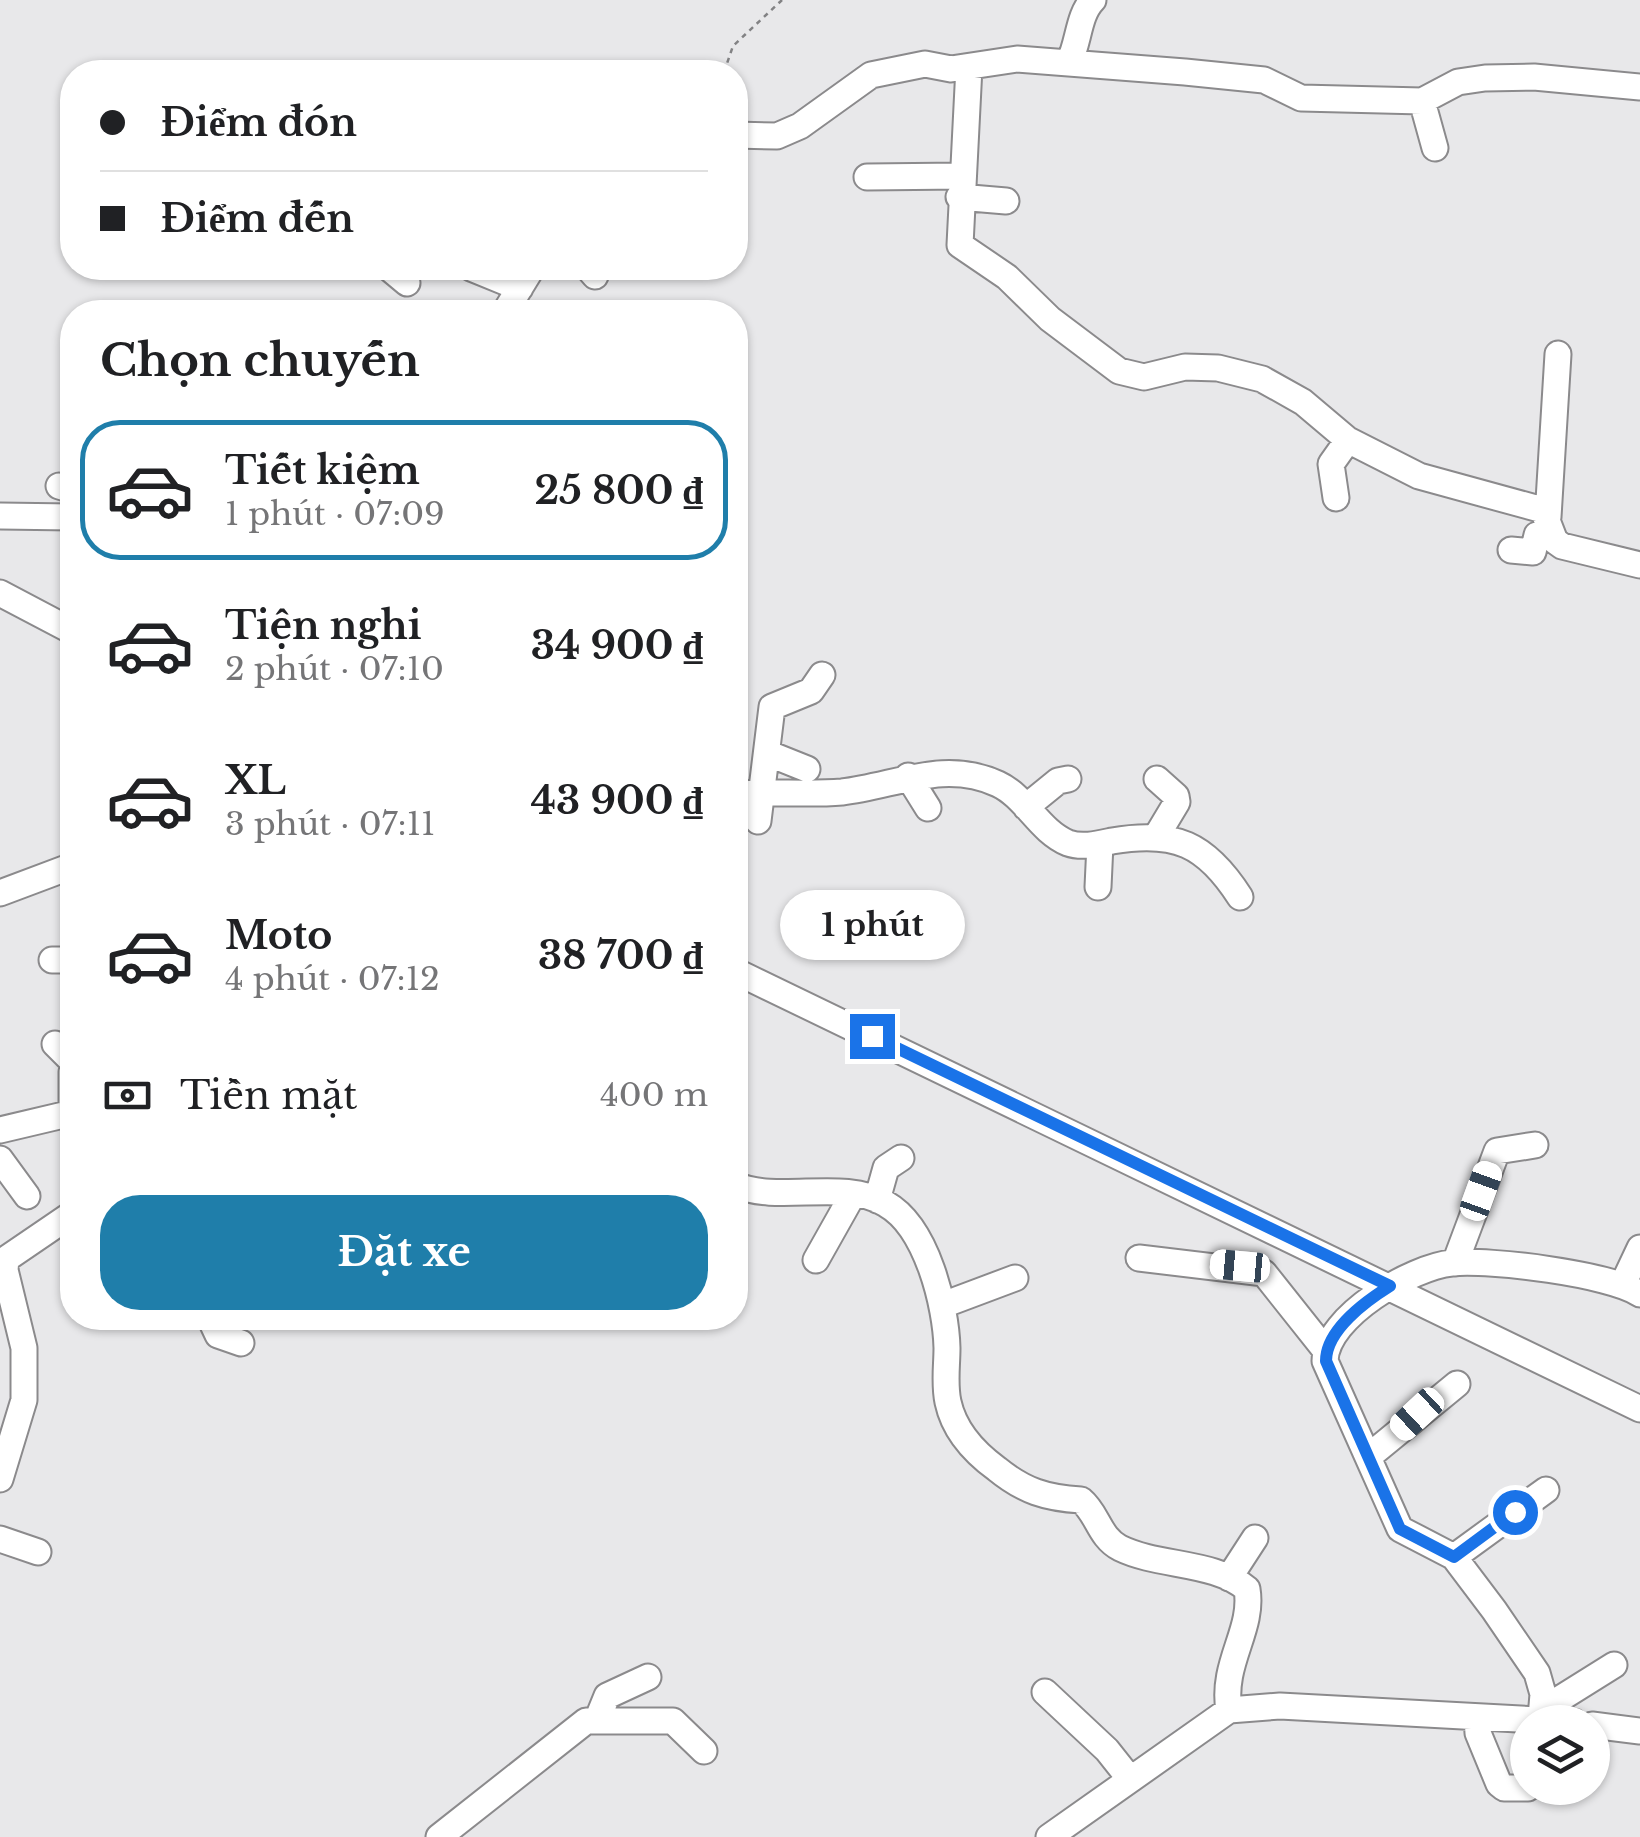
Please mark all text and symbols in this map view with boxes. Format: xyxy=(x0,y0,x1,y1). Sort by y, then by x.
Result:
text: Điểm đón xyxy=(160,99,357,146)
text: Điểm đến xyxy=(160,195,354,242)
text: Chọn chuyến xyxy=(100,332,420,388)
icon: car xyxy=(105,445,195,535)
text: Tiết kiệm xyxy=(225,447,420,494)
text: 25 800 ₫ xyxy=(534,467,703,514)
text: 1 phút · 07:09 xyxy=(225,494,445,534)
icon: car xyxy=(105,600,195,690)
text: Tiện nghi xyxy=(225,602,421,649)
text: 34 900 ₫ xyxy=(531,622,703,669)
text: 2 phút · 07:10 xyxy=(225,649,444,689)
icon: car xyxy=(105,755,195,845)
text: XL xyxy=(225,757,286,804)
text: 43 900 ₫ xyxy=(531,777,703,824)
text: 3 phút · 07:11 xyxy=(225,804,435,844)
callout: 1 phút xyxy=(780,891,964,961)
text: 1 phút xyxy=(821,905,924,945)
icon: car xyxy=(105,910,195,1000)
text: Moto xyxy=(225,912,332,959)
text: 38 700 ₫ xyxy=(538,932,703,979)
text: 4 phút · 07:12 xyxy=(225,959,440,999)
route end xyxy=(850,1014,895,1059)
icon: cash xyxy=(100,1068,155,1123)
text: Tiền mặt xyxy=(180,1072,357,1119)
text: 400 m xyxy=(600,1075,708,1115)
car xyxy=(1457,1158,1505,1224)
button: Đặt xe xyxy=(100,1195,708,1310)
car xyxy=(1209,1248,1271,1284)
car xyxy=(1385,1383,1449,1445)
route start xyxy=(1493,1490,1538,1535)
map controls xyxy=(1510,1705,1610,1805)
button: layers xyxy=(1510,1705,1610,1805)

